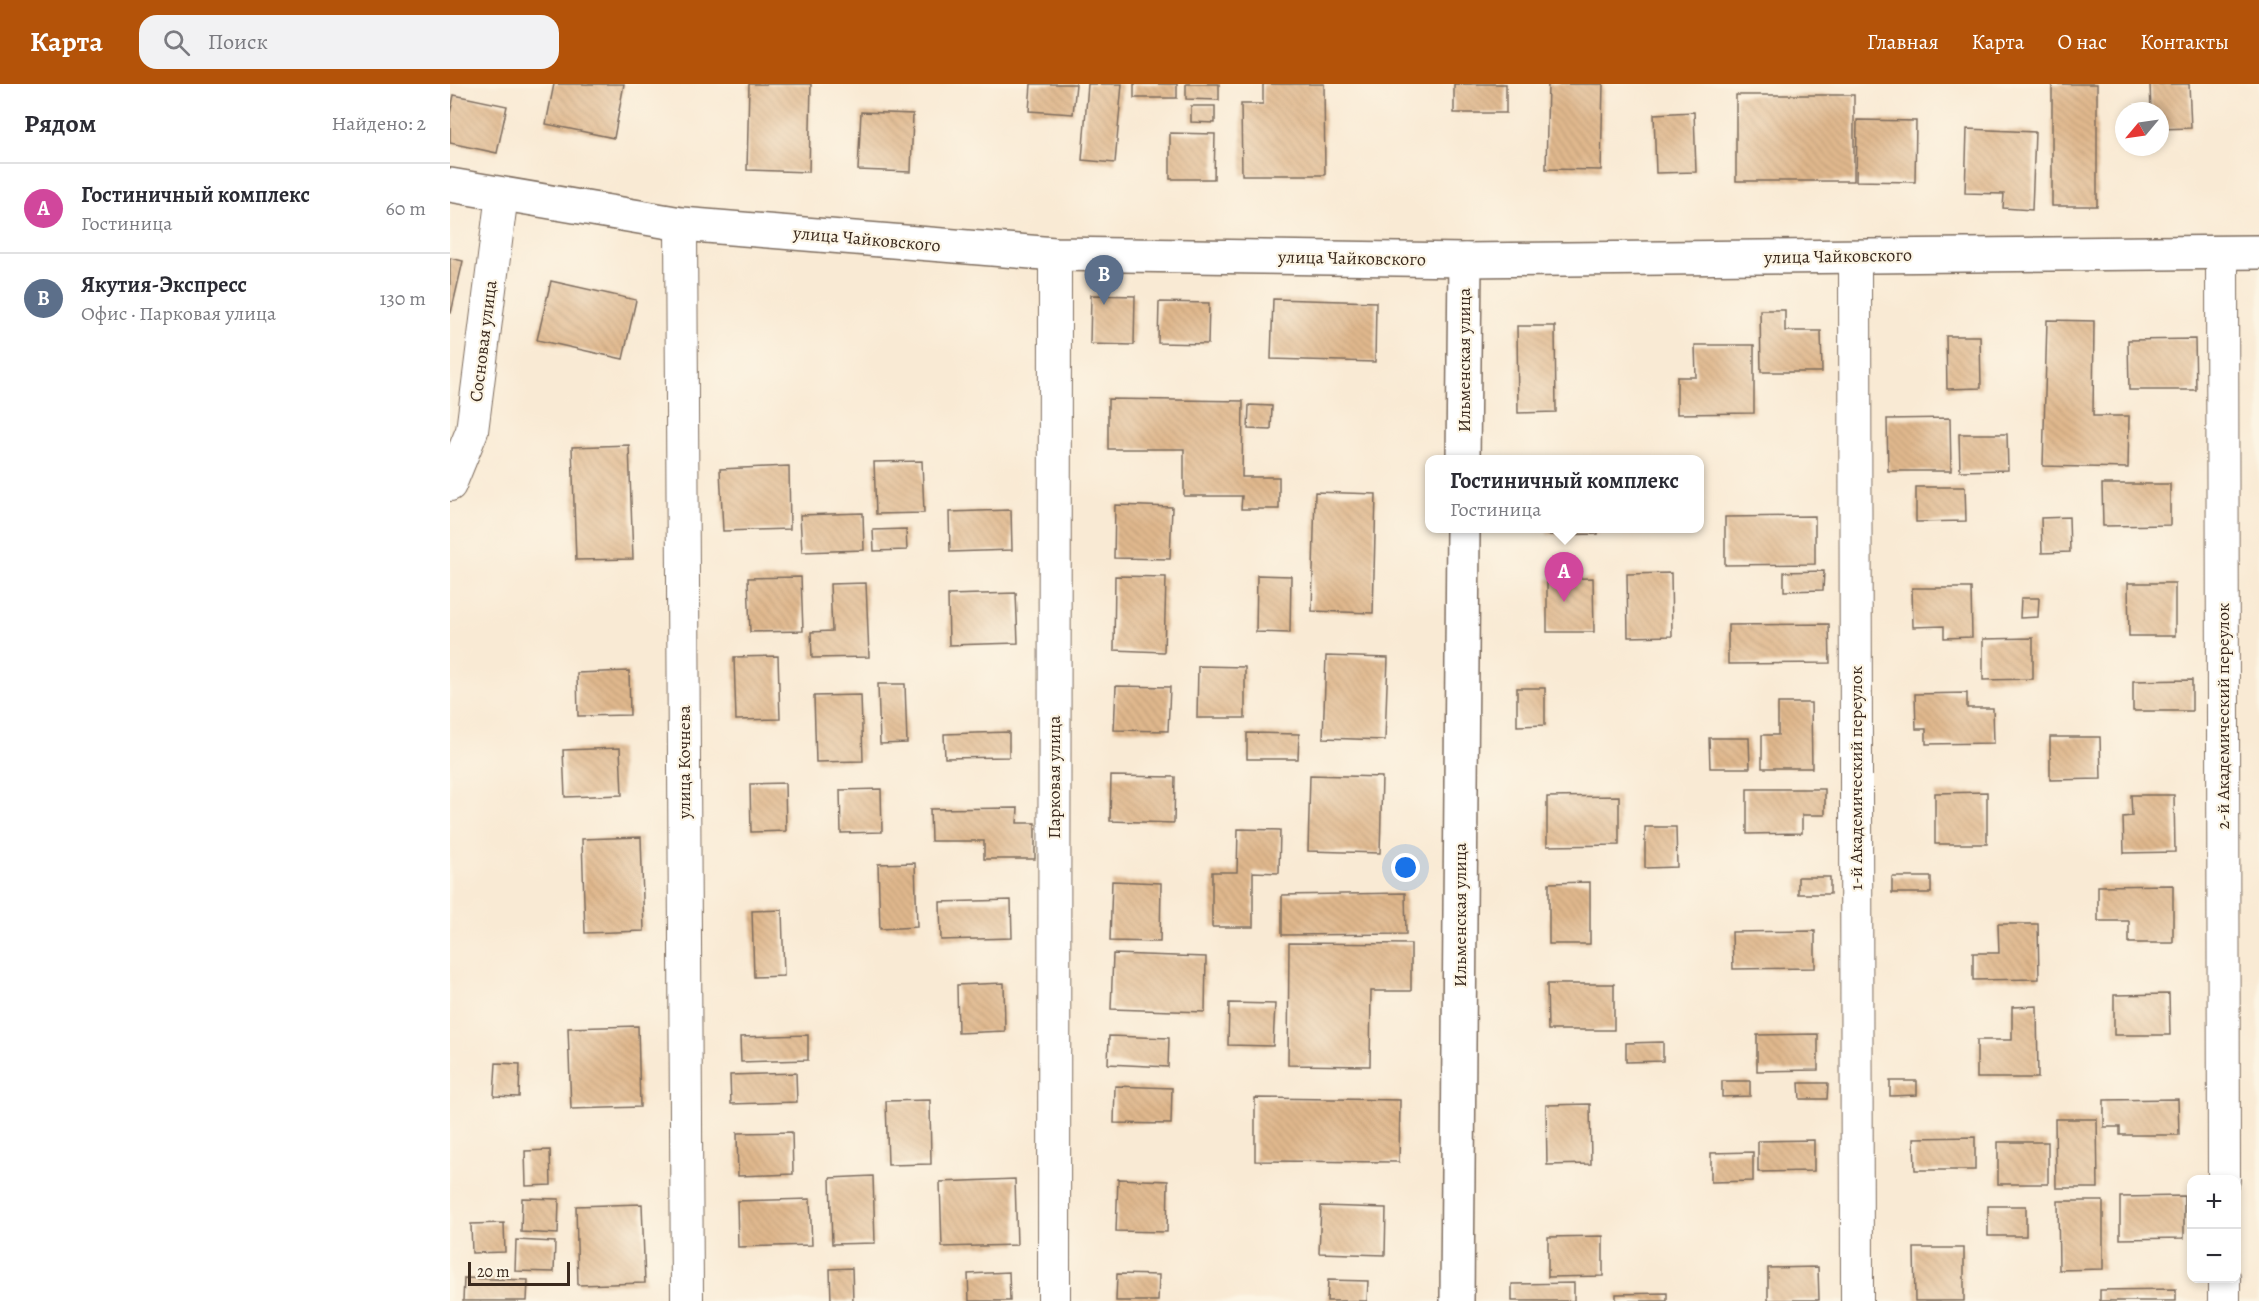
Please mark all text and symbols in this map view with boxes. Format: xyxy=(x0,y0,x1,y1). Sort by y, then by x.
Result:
search box xyxy=(139,15,559,69)
text: Карта xyxy=(30,23,103,61)
icon: search xyxy=(160,26,193,59)
text: Поиск xyxy=(208,27,268,57)
text: Главная xyxy=(1867,28,1939,56)
text: Карта xyxy=(1972,28,2024,56)
text: О нас xyxy=(2057,28,2107,56)
text: Контакты xyxy=(2140,28,2229,56)
north arrow xyxy=(2115,102,2169,156)
text: Рядом xyxy=(24,106,96,141)
text: Найдено: 2 xyxy=(331,110,426,137)
text: Гостиничный комплекс xyxy=(81,180,310,210)
text: A xyxy=(37,195,50,222)
text: 60 m xyxy=(386,195,426,222)
text: Гостиница xyxy=(81,210,173,237)
street label: улица Чайковского xyxy=(791,221,942,257)
street label: улица Чайковского xyxy=(1763,243,1912,269)
street label: улица Чайковского xyxy=(1277,245,1426,271)
pin: B xyxy=(1084,256,1124,305)
text: Якутия-Экспресс xyxy=(81,270,247,300)
street label: Сосновая улица xyxy=(464,278,502,403)
text: B xyxy=(37,285,50,312)
text: 130 m xyxy=(380,285,426,312)
street label: Ильменская улица xyxy=(1452,287,1476,432)
text: Офис · Парковая улица xyxy=(81,300,276,327)
popup xyxy=(1425,455,1704,533)
text: Гостиничный комплекс xyxy=(1450,466,1679,496)
text: Гостиница xyxy=(1450,496,1541,523)
pin: A xyxy=(1544,552,1584,602)
street label: 2-й Академический переулок xyxy=(2211,603,2235,829)
street label: 1-й Академический переулок xyxy=(1844,666,1868,890)
street label: улица Кочнева xyxy=(672,704,696,820)
street label: Парковая улица xyxy=(1042,715,1066,839)
street label: Ильменская улица xyxy=(1448,842,1472,987)
your location xyxy=(1391,853,1420,882)
map controls xyxy=(2187,1175,2241,1283)
button: + xyxy=(2187,1175,2241,1229)
button: − xyxy=(2187,1229,2241,1283)
scale bar xyxy=(468,1259,570,1286)
text: 20 m xyxy=(477,1261,510,1283)

